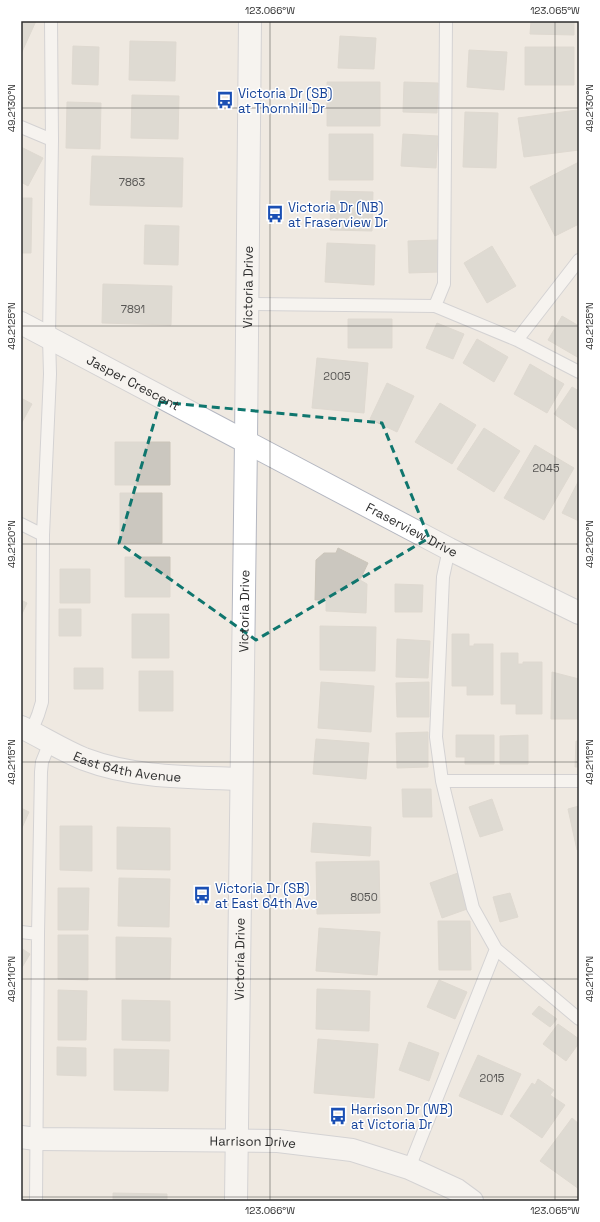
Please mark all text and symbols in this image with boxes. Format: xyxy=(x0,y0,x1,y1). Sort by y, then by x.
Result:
text: 123.066°W xyxy=(245,4,295,17)
text: 123.065°W xyxy=(530,4,580,17)
text: 49.2130°N xyxy=(5,84,18,132)
text: 49.2130°N xyxy=(583,84,596,132)
place label: Victoria Dr (SB) at Thornhill Dr xyxy=(238,85,333,117)
bus stop icon: Victoria Dr (SB) at Thornhill Dr xyxy=(215,90,235,110)
house number: 7863 xyxy=(119,175,146,189)
place label: Victoria Dr (NB) at Fraserview Dr xyxy=(288,199,388,231)
bus stop icon: Victoria Dr (NB) at Fraserview Dr xyxy=(265,204,285,224)
street label: Victoria Drive xyxy=(239,246,256,328)
text: 49.2125°N xyxy=(5,302,18,350)
house number: 7891 xyxy=(121,302,145,316)
text: 49.2125°N xyxy=(583,302,596,350)
street label: Jasper Crescent xyxy=(84,351,183,414)
house number: 2005 xyxy=(323,369,351,383)
house number: 2045 xyxy=(532,461,560,475)
street label: Fraserview Drive xyxy=(363,498,461,560)
text: 49.2120°N xyxy=(5,520,18,568)
text: 49.2120°N xyxy=(583,520,596,568)
street label: Victoria Drive xyxy=(235,570,253,652)
text: 49.2115°N xyxy=(5,739,18,785)
text: 49.2115°N xyxy=(583,739,596,785)
street label: East 64th Avenue xyxy=(71,747,182,785)
place label: Victoria Dr (SB) at East 64th Ave xyxy=(215,880,318,912)
bus stop icon: Victoria Dr (SB) at East 64th Ave xyxy=(192,885,212,905)
house number: 8050 xyxy=(350,890,378,904)
street label: Victoria Drive xyxy=(230,918,248,1000)
text: 49.2110°N xyxy=(5,956,18,1002)
text: 49.2110°N xyxy=(583,956,596,1002)
house number: 2015 xyxy=(480,1071,505,1085)
place label: Harrison Dr (WB) at Victoria Dr xyxy=(351,1101,453,1133)
bus stop icon: Harrison Dr (WB) at Victoria Dr xyxy=(328,1106,348,1126)
street label: Harrison Drive xyxy=(210,1132,297,1152)
text: 123.066°W xyxy=(245,1204,295,1217)
text: 123.065°W xyxy=(530,1204,580,1217)

